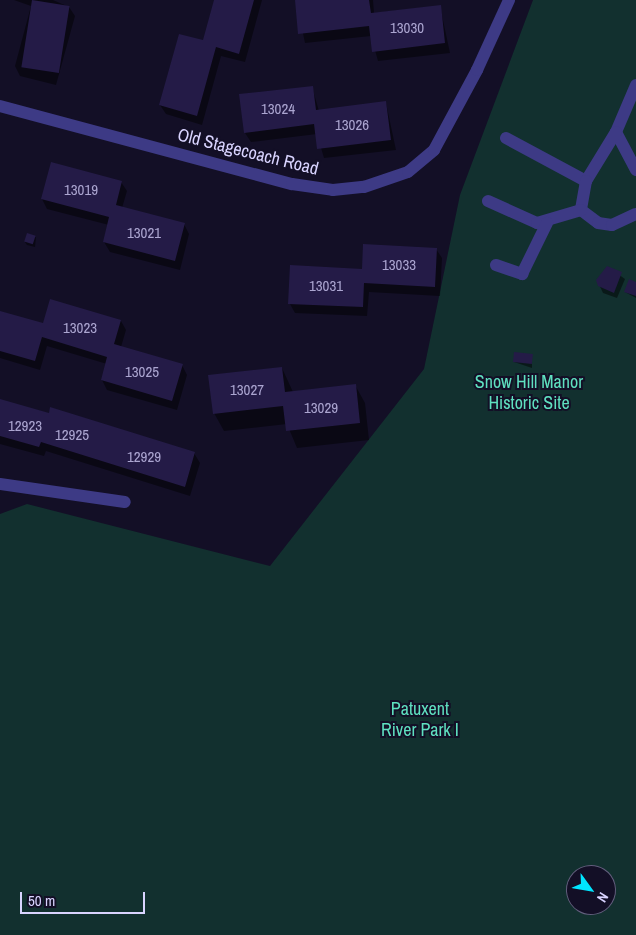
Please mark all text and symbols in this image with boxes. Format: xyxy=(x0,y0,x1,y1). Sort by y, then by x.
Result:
house number: 13030 xyxy=(390,19,424,37)
house number: 13024 xyxy=(261,100,295,118)
house number: 13026 xyxy=(335,116,369,134)
street label: Old Stagecoach Road xyxy=(175,124,321,180)
house number: 13019 xyxy=(64,181,98,199)
house number: 13021 xyxy=(127,224,161,242)
house number: 13033 xyxy=(382,256,416,274)
house number: 13031 xyxy=(309,277,343,295)
house number: 13023 xyxy=(63,319,97,337)
house number: 13025 xyxy=(125,363,159,381)
park label: Snow Hill Manor Historic Site xyxy=(475,372,583,414)
house number: 13027 xyxy=(230,381,264,399)
house number: 13029 xyxy=(304,399,338,417)
house number: 12923 xyxy=(8,417,42,435)
house number: 12925 xyxy=(55,426,89,444)
house number: 12929 xyxy=(127,448,161,466)
park label: Patuxent River Park I xyxy=(381,699,459,742)
north arrow xyxy=(566,865,616,915)
scale bar xyxy=(22,882,148,914)
text: N xyxy=(593,889,613,906)
text: 50 m xyxy=(28,890,55,911)

